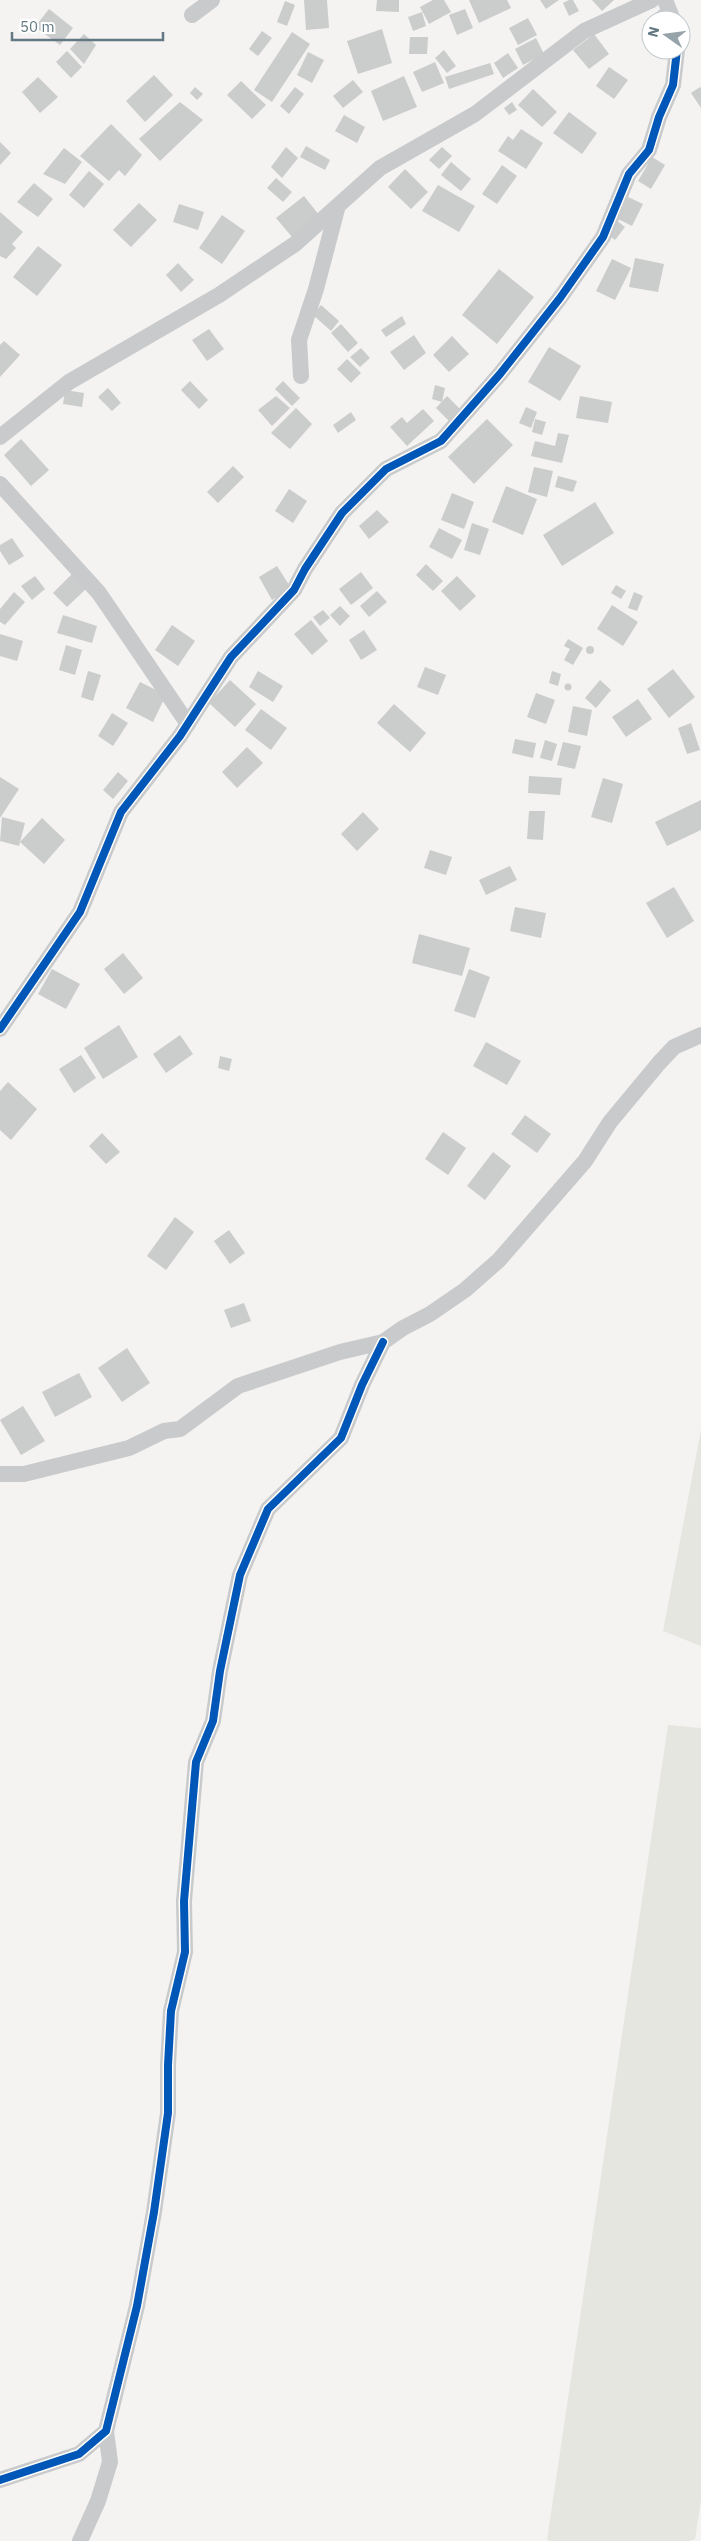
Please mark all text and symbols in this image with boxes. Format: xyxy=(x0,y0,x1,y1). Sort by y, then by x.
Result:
scale bar xyxy=(12,10,164,42)
north arrow xyxy=(641,10,691,60)
text: 50 m xyxy=(20,17,55,36)
text: N xyxy=(643,25,663,39)

